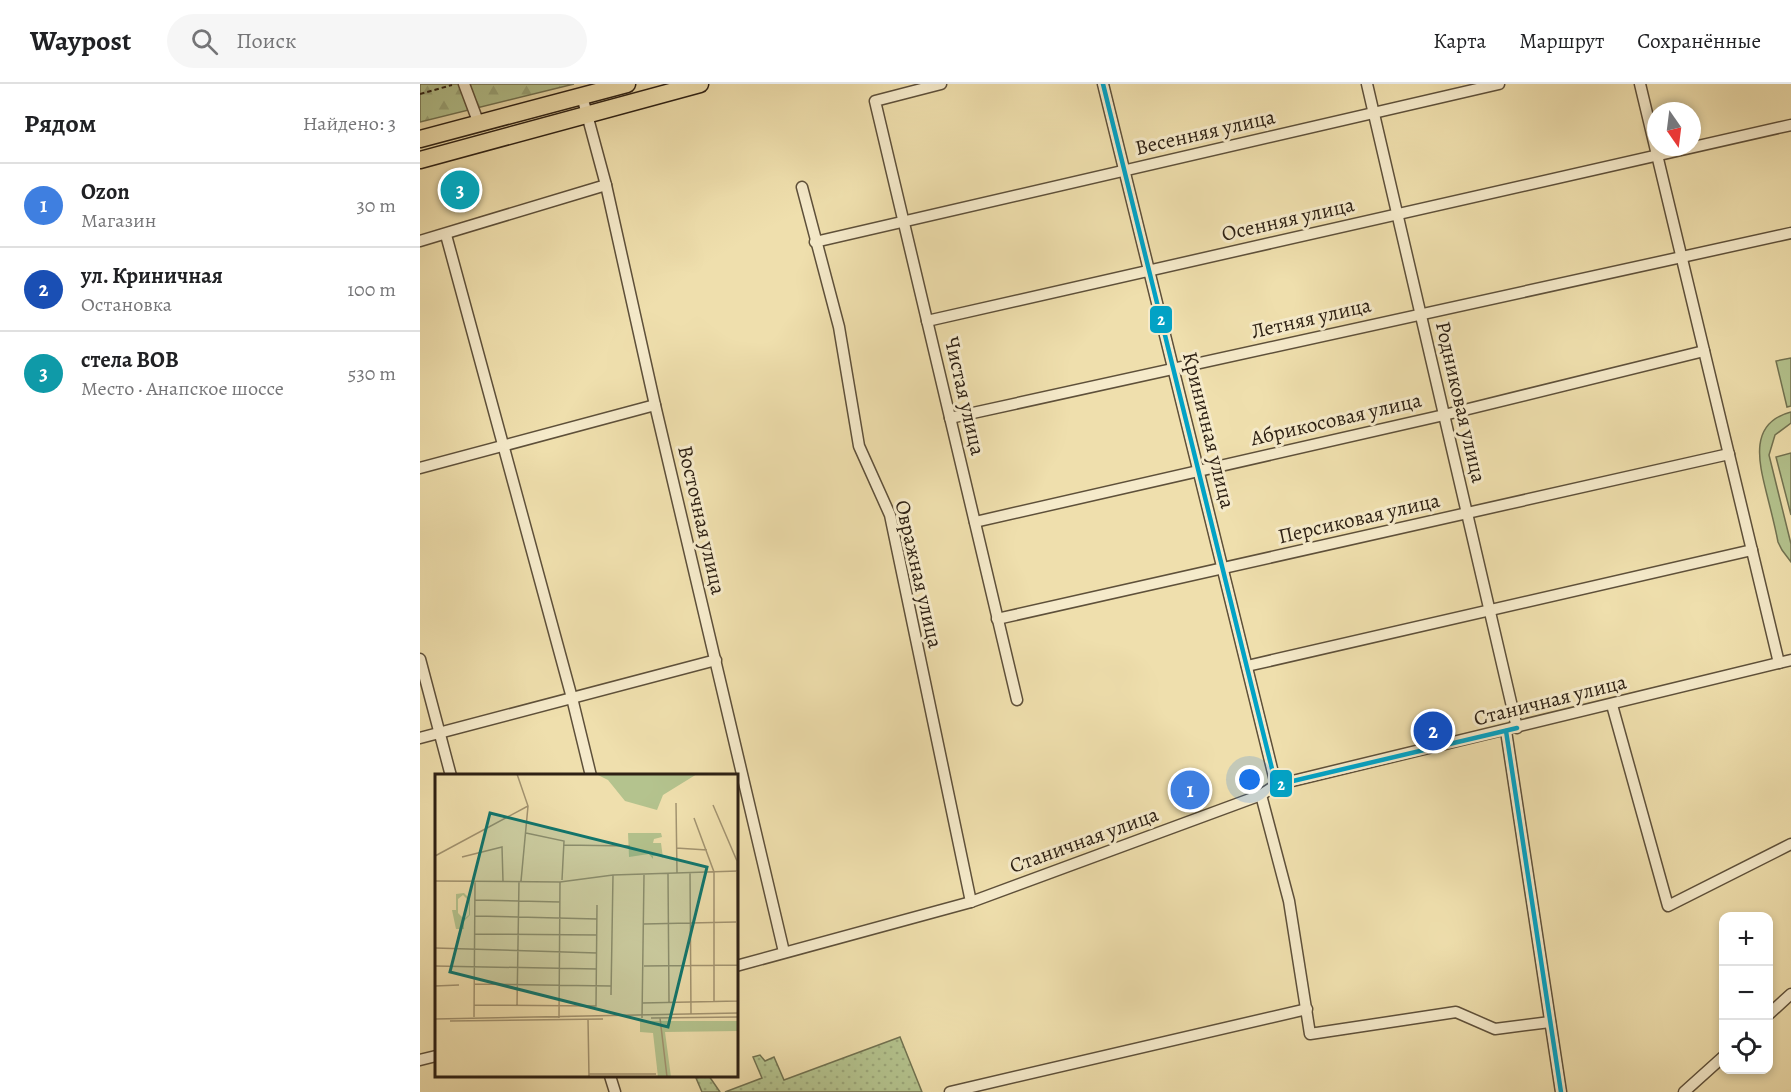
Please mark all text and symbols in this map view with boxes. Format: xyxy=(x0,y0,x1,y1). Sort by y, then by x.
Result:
search box xyxy=(167,14,587,68)
text: Waypost xyxy=(30,22,131,60)
icon: search xyxy=(188,25,221,58)
text: Поиск xyxy=(236,26,296,56)
text: Карта xyxy=(1433,27,1486,55)
text: Маршрут xyxy=(1519,27,1604,55)
text: Сохранённые xyxy=(1637,27,1761,55)
street label: Весенняя улица xyxy=(1132,102,1278,162)
north arrow xyxy=(1647,102,1701,156)
text: Рядом xyxy=(24,106,96,141)
text: Найдено: 3 xyxy=(303,110,396,137)
pin: 3 xyxy=(440,168,480,212)
text: Ozon xyxy=(81,177,130,207)
street label: Осенняя улица xyxy=(1219,190,1357,248)
text: 1 xyxy=(40,192,47,219)
text: 30 m xyxy=(356,192,396,219)
text: Магазин xyxy=(81,207,156,234)
text: ул. Криничная xyxy=(81,261,223,291)
text: 2 xyxy=(39,276,48,303)
text: 100 m xyxy=(347,276,396,303)
text: Остановка xyxy=(81,291,172,318)
street label: Летняя улица xyxy=(1248,291,1374,345)
line badge: 2 xyxy=(1149,305,1173,334)
text: 2 xyxy=(1157,309,1165,331)
street label: Родниковая улица xyxy=(1429,319,1493,486)
street label: Чистая улица xyxy=(938,334,992,458)
text: стела ВОВ xyxy=(81,345,179,375)
street label: Криничная улица xyxy=(1176,349,1242,512)
text: 3 xyxy=(39,360,48,387)
text: 530 m xyxy=(348,360,396,387)
text: Место · Анапское шоссе xyxy=(81,375,284,402)
street label: Абрикосовая улица xyxy=(1247,386,1424,452)
street label: Восточная улица xyxy=(671,443,733,597)
street label: Персиковая улица xyxy=(1275,486,1443,550)
street label: Овражная улица xyxy=(888,497,950,651)
street label: Станичная улица xyxy=(1471,667,1630,733)
pin: 2 xyxy=(1414,708,1452,754)
your location xyxy=(1235,765,1264,794)
pin: 1 xyxy=(1170,768,1210,812)
line badge: 2 xyxy=(1269,769,1293,798)
inset map xyxy=(435,774,738,1077)
text: 2 xyxy=(1277,774,1285,796)
street label: Станичная улица xyxy=(1006,800,1163,880)
map controls xyxy=(1719,912,1773,1074)
button: + xyxy=(1719,912,1773,966)
button: − xyxy=(1719,966,1773,1020)
button: locate xyxy=(1719,1020,1773,1074)

